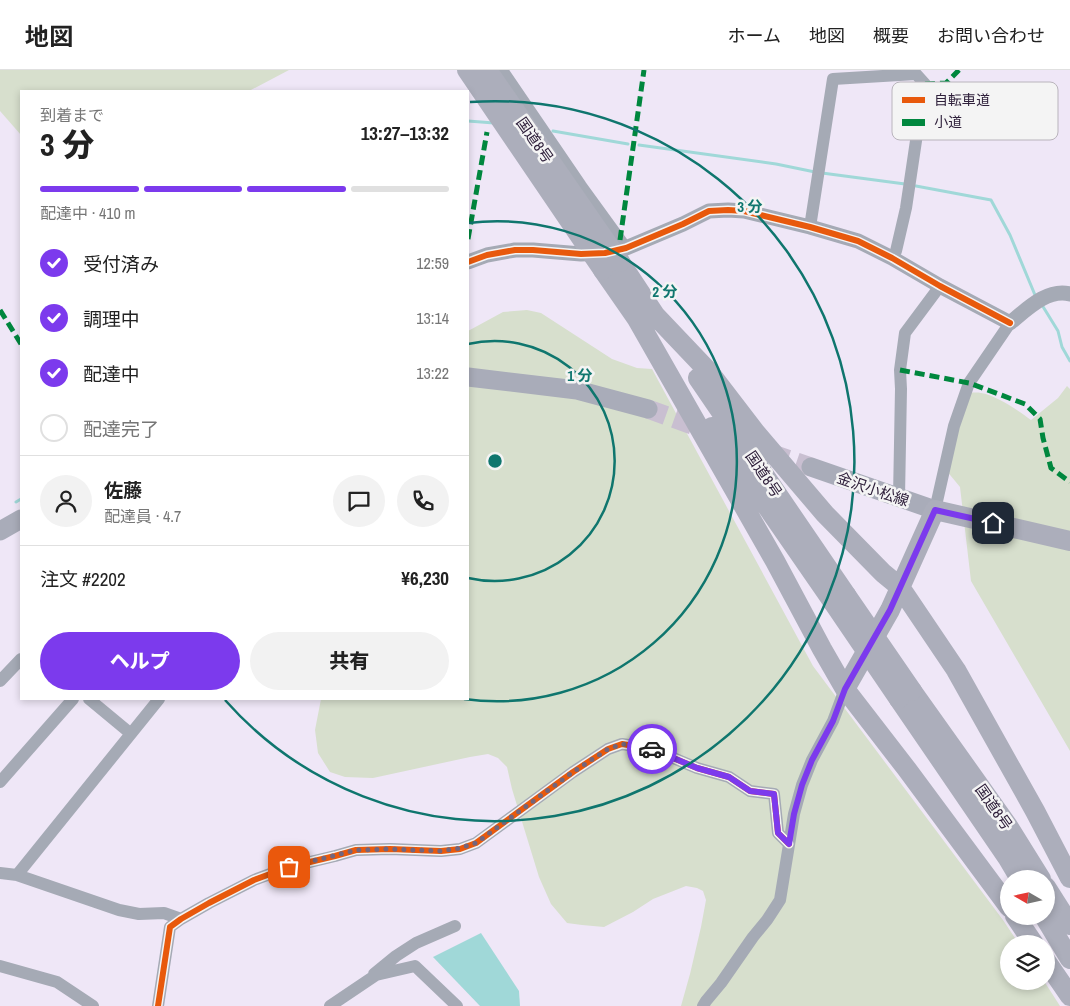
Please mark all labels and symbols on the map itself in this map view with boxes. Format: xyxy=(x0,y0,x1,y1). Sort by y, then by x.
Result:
legend xyxy=(892,82,1058,140)
text: 自転車道 xyxy=(934,91,990,109)
street label: 国道8号 xyxy=(512,113,558,167)
text: 小道 xyxy=(934,113,962,131)
text: 3 分 xyxy=(737,196,763,217)
text: 2 分 xyxy=(652,281,678,302)
text: 1 分 xyxy=(567,365,593,386)
street label: 国道8号 xyxy=(741,447,787,501)
centre of rings xyxy=(486,452,504,470)
street label: 金沢小松線 xyxy=(834,467,912,511)
pin xyxy=(972,502,1014,544)
courier xyxy=(627,724,677,774)
street label: 国道8号 xyxy=(971,780,1017,834)
pin xyxy=(268,846,310,888)
north arrow xyxy=(1000,870,1055,925)

